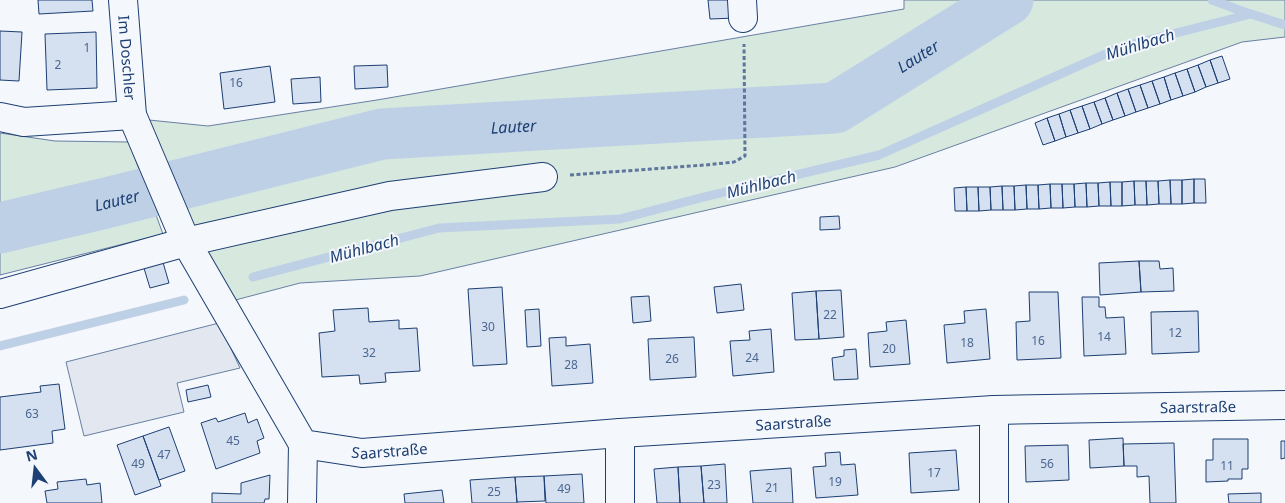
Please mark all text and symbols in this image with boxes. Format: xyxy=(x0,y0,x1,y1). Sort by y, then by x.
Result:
street label: Im Doschler xyxy=(114,15,141,101)
water label: Mühlbach xyxy=(1103,23,1177,65)
water label: Lauter xyxy=(893,34,944,78)
house number: 1 xyxy=(84,39,90,56)
house number: 2 xyxy=(55,56,62,73)
house number: 16 xyxy=(229,74,243,91)
water label: Lauter xyxy=(490,114,537,139)
water label: Mühlbach xyxy=(724,165,798,203)
water label: Lauter xyxy=(92,184,142,216)
water label: Mühlbach xyxy=(327,228,401,268)
house number: 22 xyxy=(823,306,837,323)
house number: 30 xyxy=(481,318,495,335)
house number: 12 xyxy=(1168,324,1182,341)
house number: 14 xyxy=(1097,328,1111,345)
house number: 16 xyxy=(1031,332,1045,349)
house number: 18 xyxy=(960,334,974,351)
house number: 20 xyxy=(882,340,896,357)
house number: 32 xyxy=(362,344,376,361)
house number: 24 xyxy=(745,349,759,366)
house number: 26 xyxy=(665,350,679,367)
house number: 28 xyxy=(564,356,578,373)
street label: Saarstraße xyxy=(1160,396,1236,417)
house number: 63 xyxy=(25,405,39,422)
street label: Saarstraße xyxy=(755,410,832,435)
house number: 45 xyxy=(226,432,240,449)
street label: Saarstraße xyxy=(350,438,428,463)
north arrow xyxy=(10,443,60,493)
text: N xyxy=(24,444,39,466)
house number: 47 xyxy=(157,446,171,463)
house number: 49 xyxy=(131,455,145,472)
house number: 56 xyxy=(1040,455,1054,472)
house number: 11 xyxy=(1220,457,1234,474)
house number: 17 xyxy=(927,464,941,481)
house number: 19 xyxy=(828,473,842,490)
house number: 23 xyxy=(707,476,721,493)
house number: 21 xyxy=(765,479,779,496)
house number: 49 xyxy=(557,480,571,497)
house number: 25 xyxy=(487,483,501,500)

